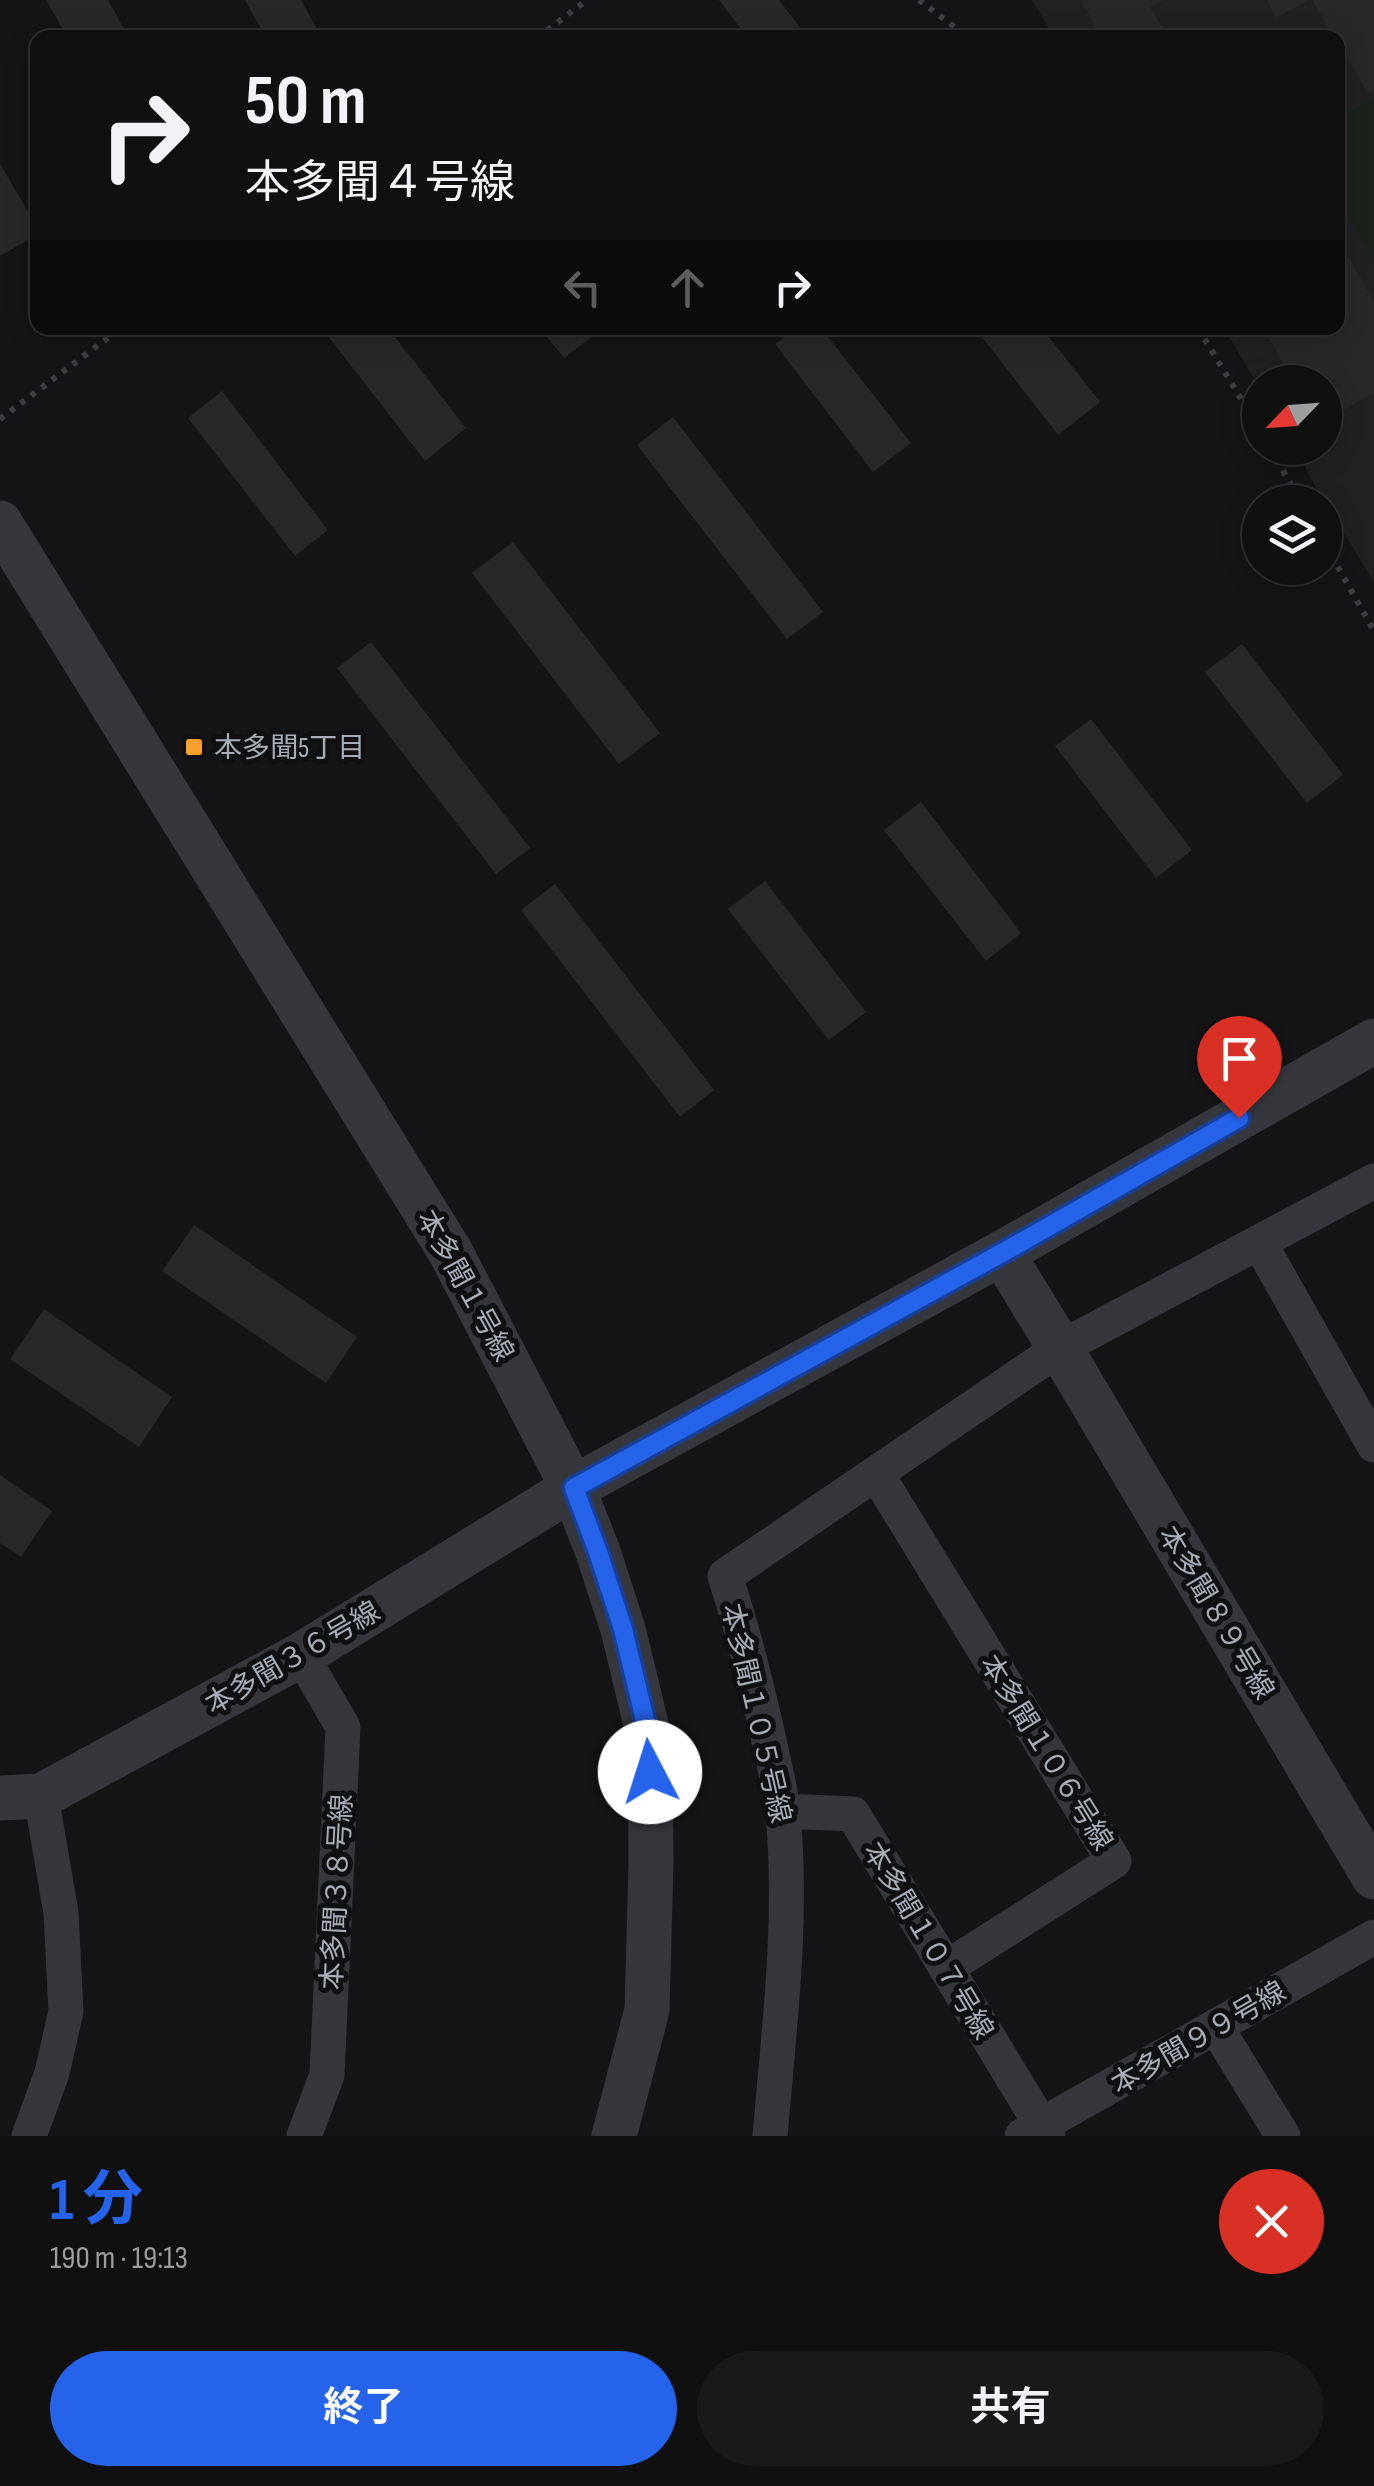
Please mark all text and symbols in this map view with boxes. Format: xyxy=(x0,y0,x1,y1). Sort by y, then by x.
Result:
text: 50 m xyxy=(245,60,366,144)
icon: right xyxy=(80,70,210,200)
text: 本多聞４号線 xyxy=(245,156,515,211)
icon: left xyxy=(555,260,610,315)
icon: ahead xyxy=(660,260,715,315)
icon: right xyxy=(765,260,820,315)
north arrow xyxy=(1242,365,1342,465)
map controls xyxy=(1242,365,1342,585)
button: layers xyxy=(1242,485,1342,585)
place label: 本多聞5丁目 xyxy=(214,732,365,765)
marker: 本多聞5丁目 xyxy=(183,736,205,758)
pin xyxy=(1197,1016,1282,1119)
icon: arrive xyxy=(1212,1031,1267,1086)
street label: 本多聞１号線 xyxy=(410,1204,520,1367)
street label: 本多聞８９号線 xyxy=(1151,1520,1280,1705)
street label: 本多聞３６号線 xyxy=(200,1595,386,1722)
street label: 本多聞１０５号線 xyxy=(714,1600,797,1826)
street label: 本多聞１０６号線 xyxy=(972,1649,1119,1857)
position arrow xyxy=(598,1720,702,1824)
street label: 本多聞３８号線 xyxy=(316,1793,359,1991)
street label: 本多聞１０７号線 xyxy=(856,1836,1000,2045)
street label: 本多聞９９号線 xyxy=(1106,1975,1292,2102)
text: 1 分 xyxy=(50,2165,143,2237)
button: close xyxy=(1219,2169,1324,2274)
text: 190 m · 19:13 xyxy=(50,2239,188,2278)
button: 終了 xyxy=(50,2351,677,2466)
button: 共有 xyxy=(697,2351,1324,2466)

